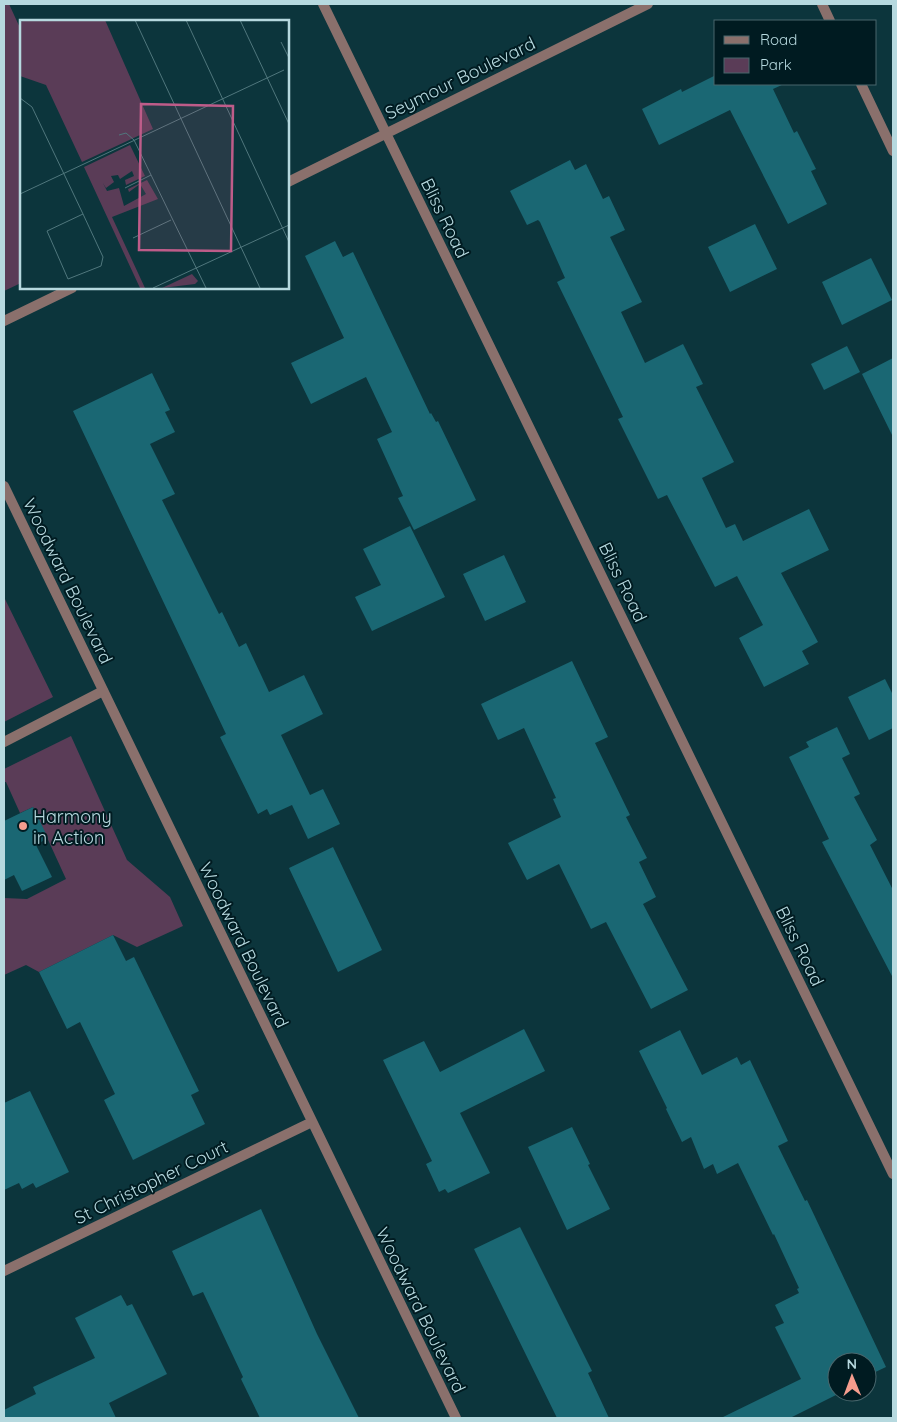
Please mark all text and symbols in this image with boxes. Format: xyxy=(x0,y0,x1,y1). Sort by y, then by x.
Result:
inset map xyxy=(20,20,289,289)
legend xyxy=(714,20,877,85)
text: Road xyxy=(760,30,797,49)
street label: Seymour Boulevard xyxy=(381,32,539,124)
text: Park xyxy=(760,55,792,74)
street label: Bliss Road xyxy=(416,174,474,262)
street label: Woodward Boulevard xyxy=(18,494,118,668)
street label: Bliss Road xyxy=(594,538,652,626)
place label: Harmony in Action xyxy=(33,805,112,849)
marker: Harmony in Action xyxy=(17,820,29,832)
street label: Woodward Boulevard xyxy=(194,858,294,1032)
street label: Bliss Road xyxy=(771,902,829,990)
street label: St Christopher Court xyxy=(70,1135,232,1229)
street label: Woodward Boulevard xyxy=(371,1223,471,1397)
north arrow xyxy=(827,1352,877,1402)
text: N xyxy=(846,1355,857,1373)

